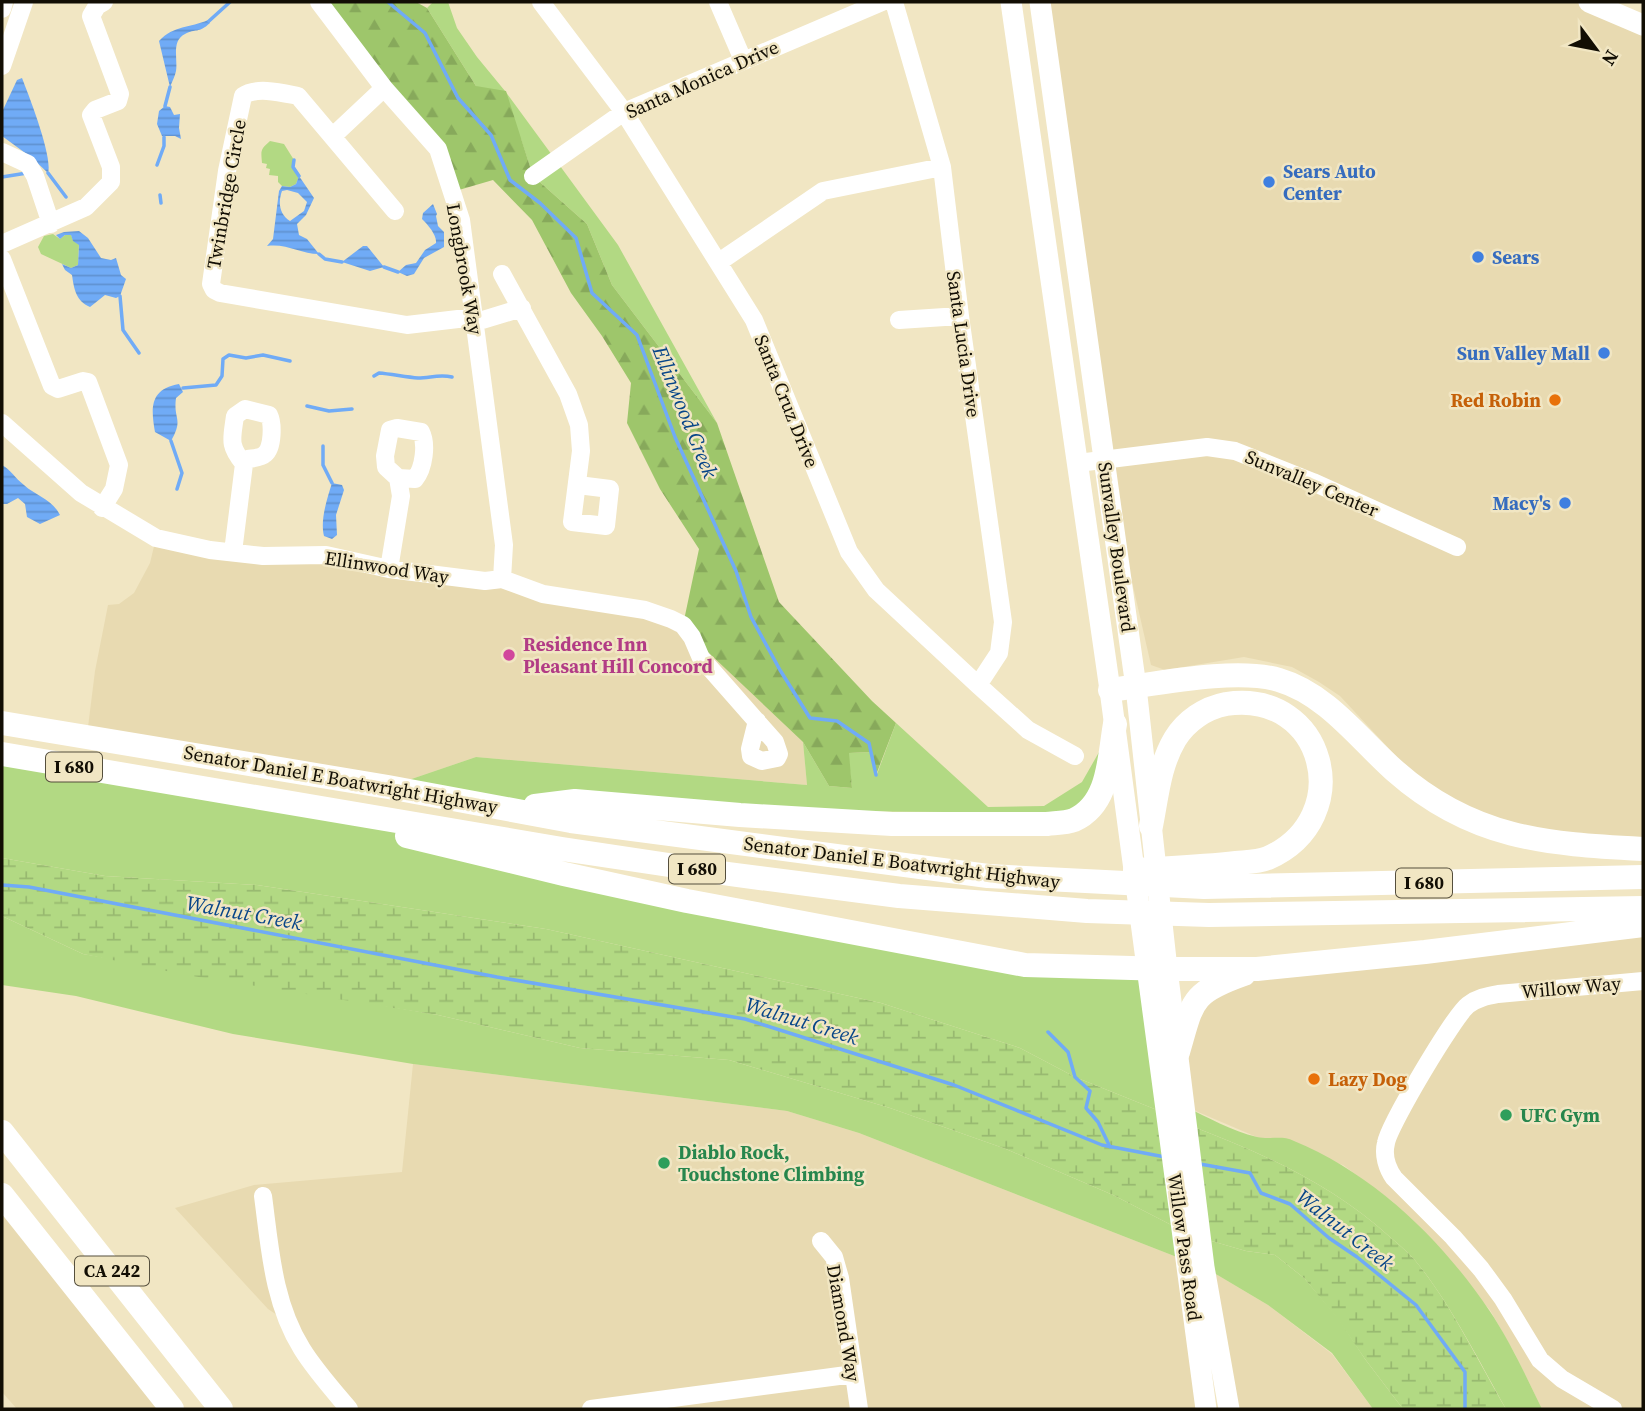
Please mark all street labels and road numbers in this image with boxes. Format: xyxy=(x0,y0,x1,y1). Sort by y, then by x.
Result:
street label: Santa Monica Drive xyxy=(622,34,782,124)
street label: Twinbridge Circle xyxy=(200,117,252,271)
street label: Longbrook Way xyxy=(441,201,489,337)
street label: Santa Lucia Drive xyxy=(941,269,987,419)
street label: Santa Cruz Drive xyxy=(749,331,825,471)
street label: Sunvalley Center xyxy=(1241,443,1383,523)
street label: Sunvalley Boulevard xyxy=(1092,460,1142,634)
street label: Ellinwood Way xyxy=(323,544,451,590)
street label: Senator Daniel E Boatwright Highway xyxy=(182,739,500,819)
road number: I 680 xyxy=(46,752,102,782)
street label: Senator Daniel E Boatwright Highway xyxy=(743,830,1062,894)
road number: I 680 xyxy=(669,854,725,884)
road number: I 680 xyxy=(1396,868,1452,898)
street label: Willow Way xyxy=(1520,970,1622,1004)
street label: Willow Pass Road xyxy=(1162,1171,1208,1323)
road number: CA 242 xyxy=(75,1256,149,1286)
street label: Diamond Way xyxy=(821,1262,867,1384)

